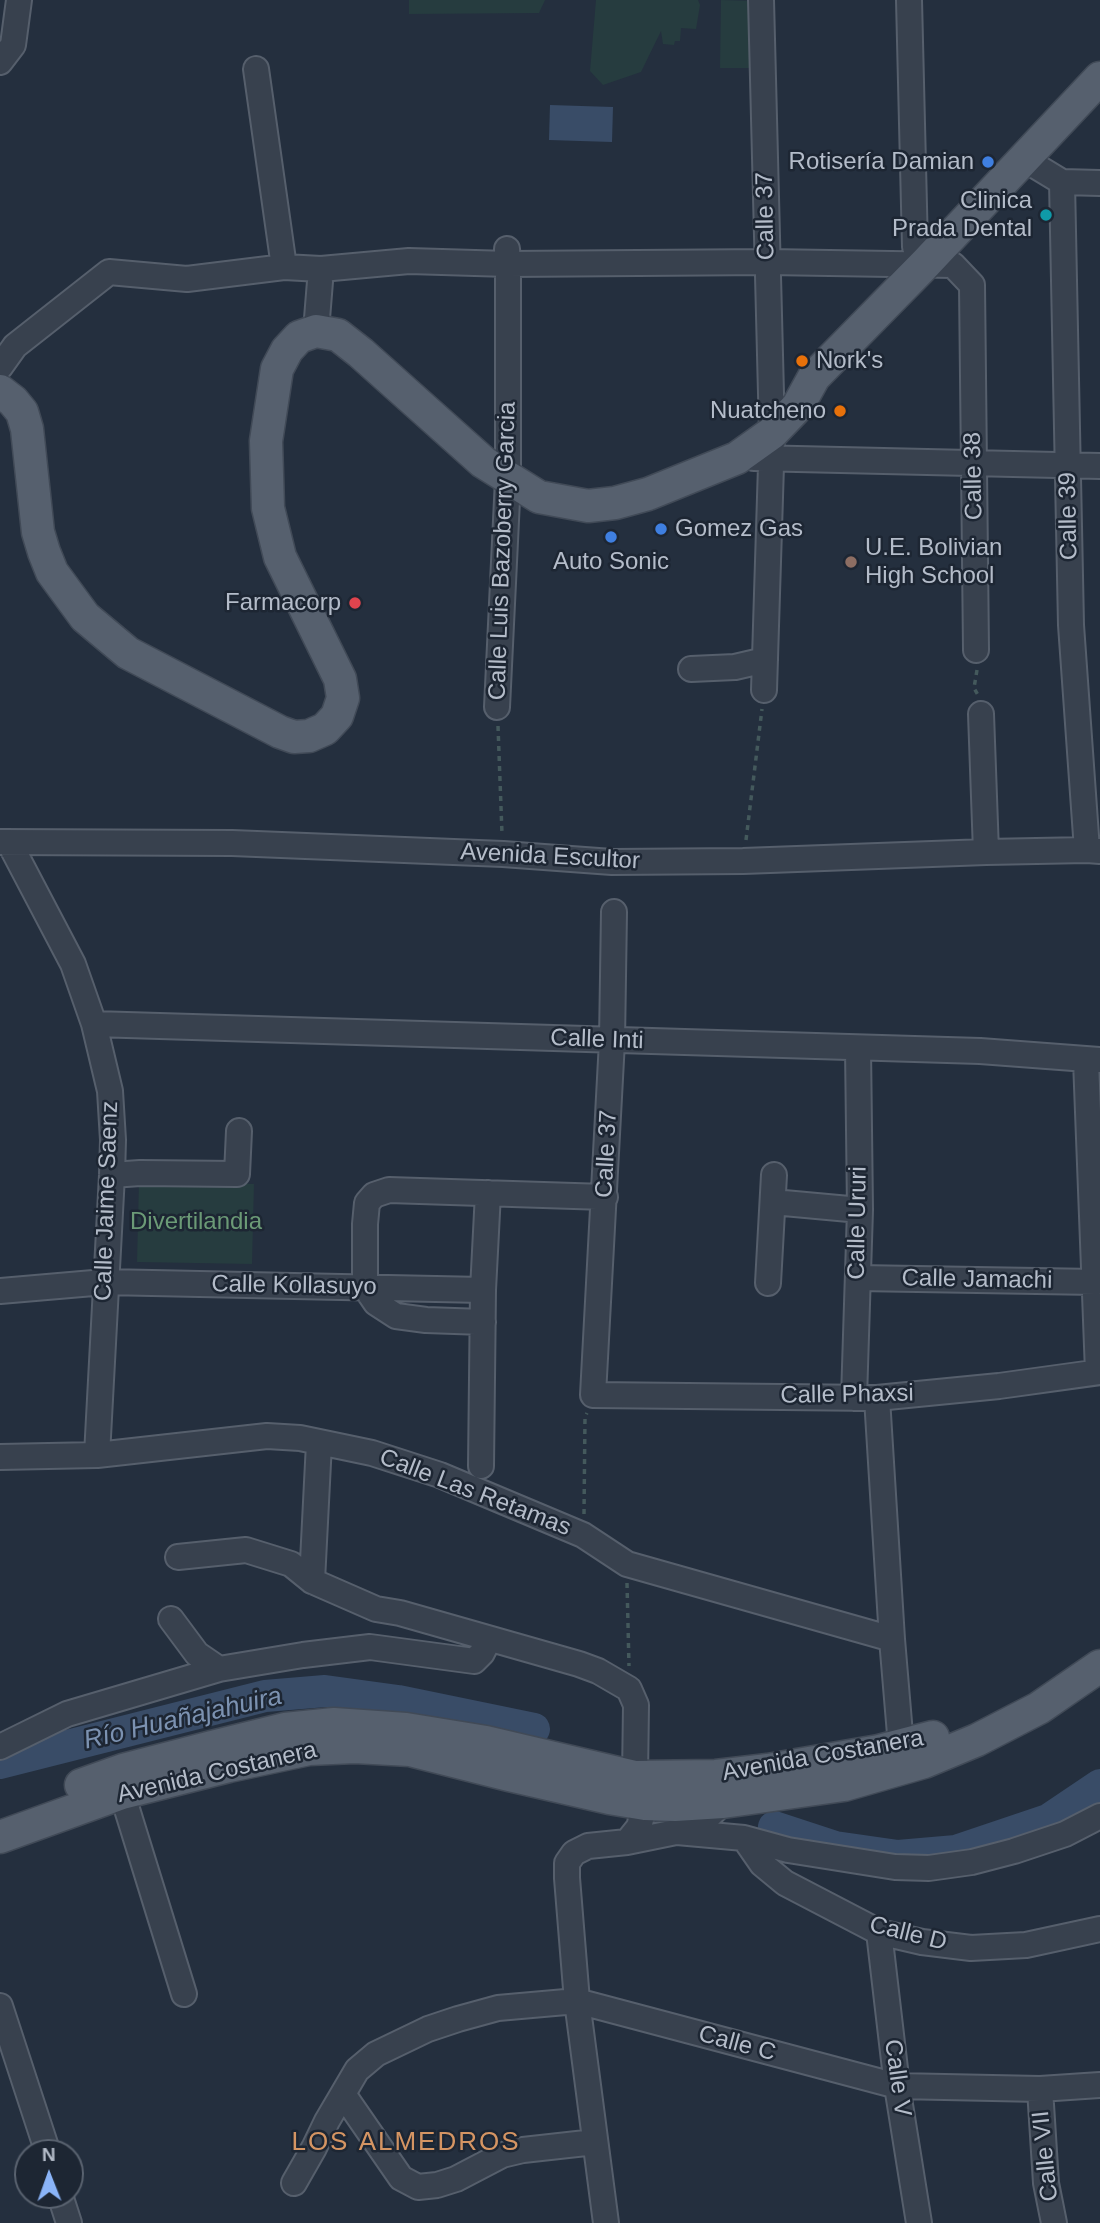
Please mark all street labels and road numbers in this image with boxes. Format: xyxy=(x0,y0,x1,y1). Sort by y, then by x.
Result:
street label: Calle 37 xyxy=(751,172,781,260)
street label: Calle Luis Bazoberry Garcia xyxy=(483,401,523,701)
street label: Calle 38 xyxy=(959,432,989,520)
street label: Calle 39 xyxy=(1054,472,1084,560)
street label: Avenida Escultor xyxy=(460,838,640,876)
street label: Calle Inti xyxy=(550,1024,644,1056)
street label: Calle Jaime Saenz xyxy=(89,1101,125,1301)
street label: Calle 37 xyxy=(590,1109,624,1199)
street label: Calle Ururi xyxy=(843,1166,873,1280)
street label: Calle Jamachi xyxy=(901,1264,1053,1296)
street label: Calle Kollasuyo xyxy=(211,1270,377,1302)
street label: Calle Phaxsi xyxy=(780,1379,914,1411)
street label: Calle Las Retamas xyxy=(375,1443,575,1543)
street label: Avenida Costanera xyxy=(720,1724,926,1788)
street label: Avenida Costanera xyxy=(115,1736,319,1810)
street label: Calle D xyxy=(866,1911,950,1957)
street label: Calle C xyxy=(695,2020,779,2068)
street label: Calle V xyxy=(877,2038,917,2118)
street label: Calle VII xyxy=(1027,2109,1065,2203)

